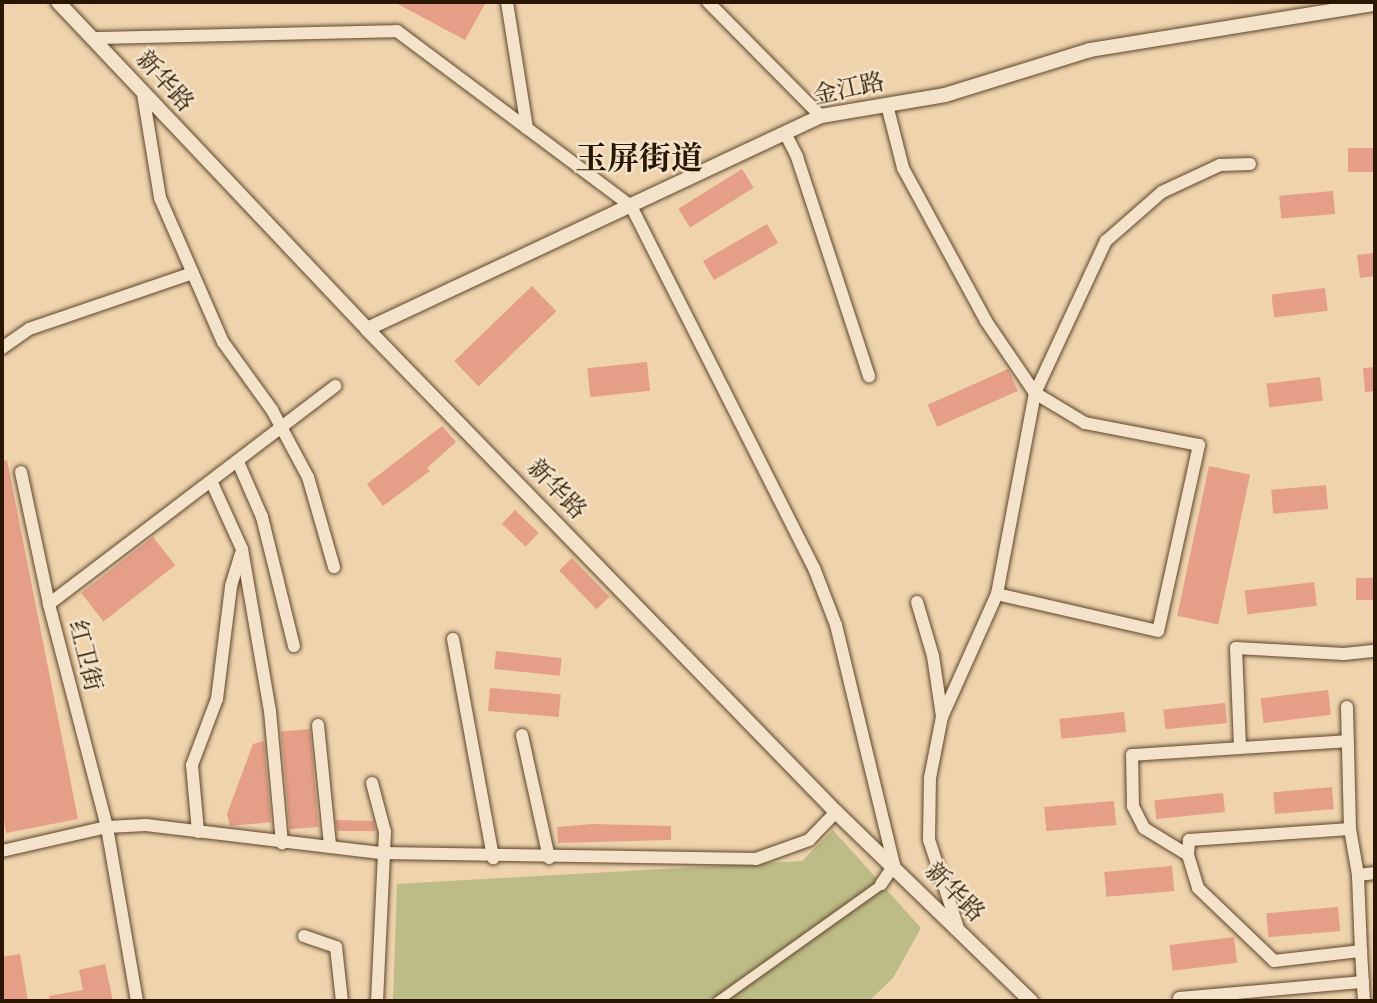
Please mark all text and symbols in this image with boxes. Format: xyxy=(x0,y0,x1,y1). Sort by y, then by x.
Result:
street label: 新华路 xyxy=(129,46,199,118)
street label: 金江路 xyxy=(811,68,887,112)
district label: 玉屏街道 xyxy=(575,142,703,180)
street label: 新华路 xyxy=(521,454,591,526)
street label: 红卫街 xyxy=(61,618,107,694)
street label: 新华路 xyxy=(918,857,990,929)

